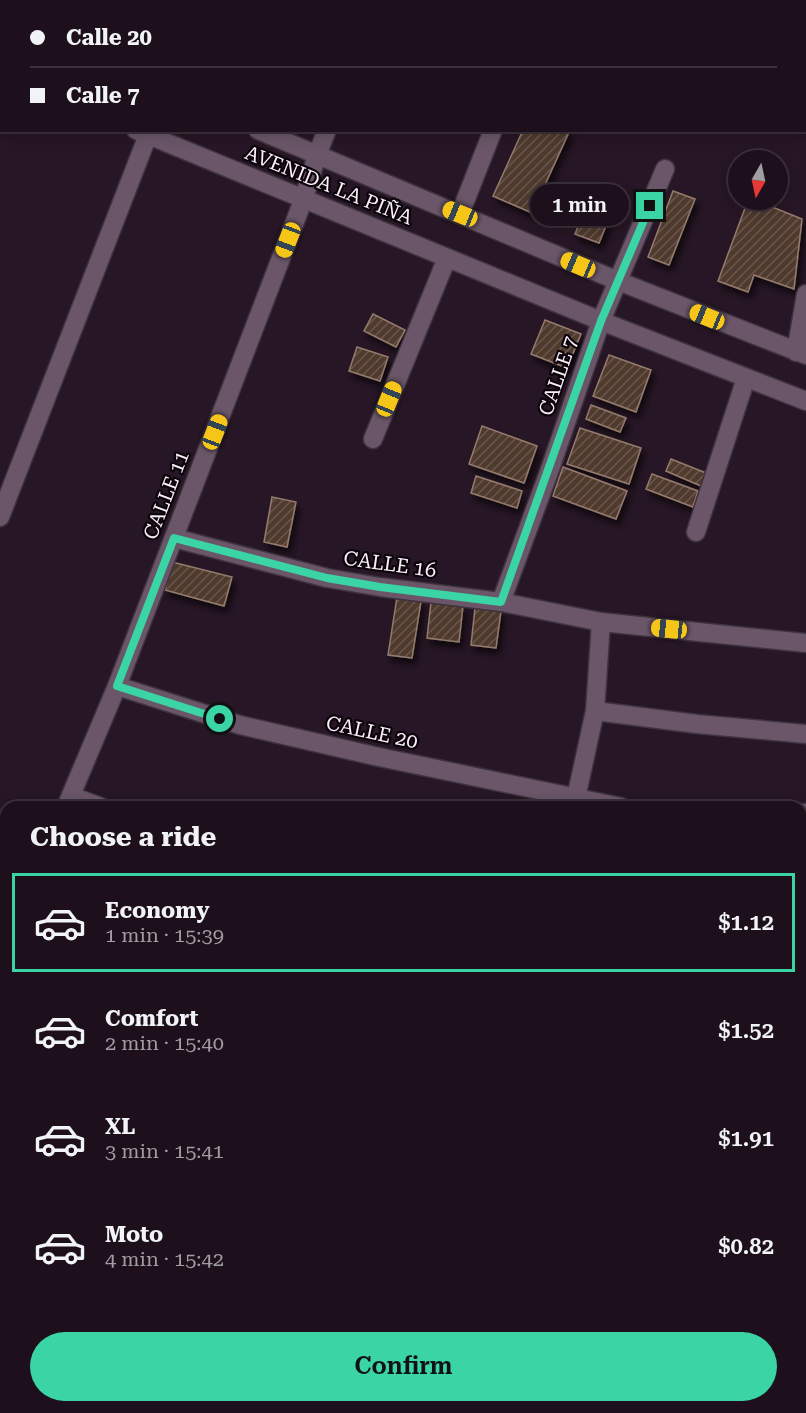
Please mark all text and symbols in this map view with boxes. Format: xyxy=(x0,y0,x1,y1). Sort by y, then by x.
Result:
text: Calle 20 xyxy=(66,25,152,50)
text: Calle 7 xyxy=(66,83,140,108)
street label: AVENIDA LA PIÑA xyxy=(242,140,416,230)
north arrow xyxy=(728,150,788,210)
map controls xyxy=(728,150,788,210)
callout: 1 min xyxy=(530,185,629,227)
route end xyxy=(636,192,663,219)
text: 1 min xyxy=(552,193,607,217)
car xyxy=(440,199,480,229)
car xyxy=(273,220,303,260)
car xyxy=(558,250,598,280)
car xyxy=(687,302,727,332)
street label: CALLE 7 xyxy=(533,333,583,419)
car xyxy=(374,379,404,419)
car xyxy=(200,412,230,452)
street label: CALLE 11 xyxy=(138,447,194,543)
street label: CALLE 16 xyxy=(342,546,438,582)
car xyxy=(650,618,688,640)
route start xyxy=(206,705,233,732)
street label: CALLE 20 xyxy=(324,711,420,753)
text: Choose a ride xyxy=(30,821,216,853)
icon: car xyxy=(33,896,87,950)
text: Economy xyxy=(105,898,209,923)
text: $1.12 xyxy=(718,910,774,935)
text: 1 min · 15:39 xyxy=(105,923,224,947)
icon: car xyxy=(33,1004,87,1058)
text: Comfort xyxy=(105,1006,198,1031)
text: $1.52 xyxy=(718,1018,774,1043)
text: 2 min · 15:40 xyxy=(105,1031,224,1055)
icon: car xyxy=(33,1112,87,1166)
text: XL xyxy=(105,1114,135,1139)
text: $1.91 xyxy=(718,1126,774,1151)
text: 3 min · 15:41 xyxy=(105,1139,224,1163)
icon: car xyxy=(33,1220,87,1274)
text: Moto xyxy=(105,1222,163,1247)
text: $0.82 xyxy=(718,1234,774,1259)
text: 4 min · 15:42 xyxy=(105,1247,224,1271)
button: Confirm xyxy=(30,1332,777,1401)

